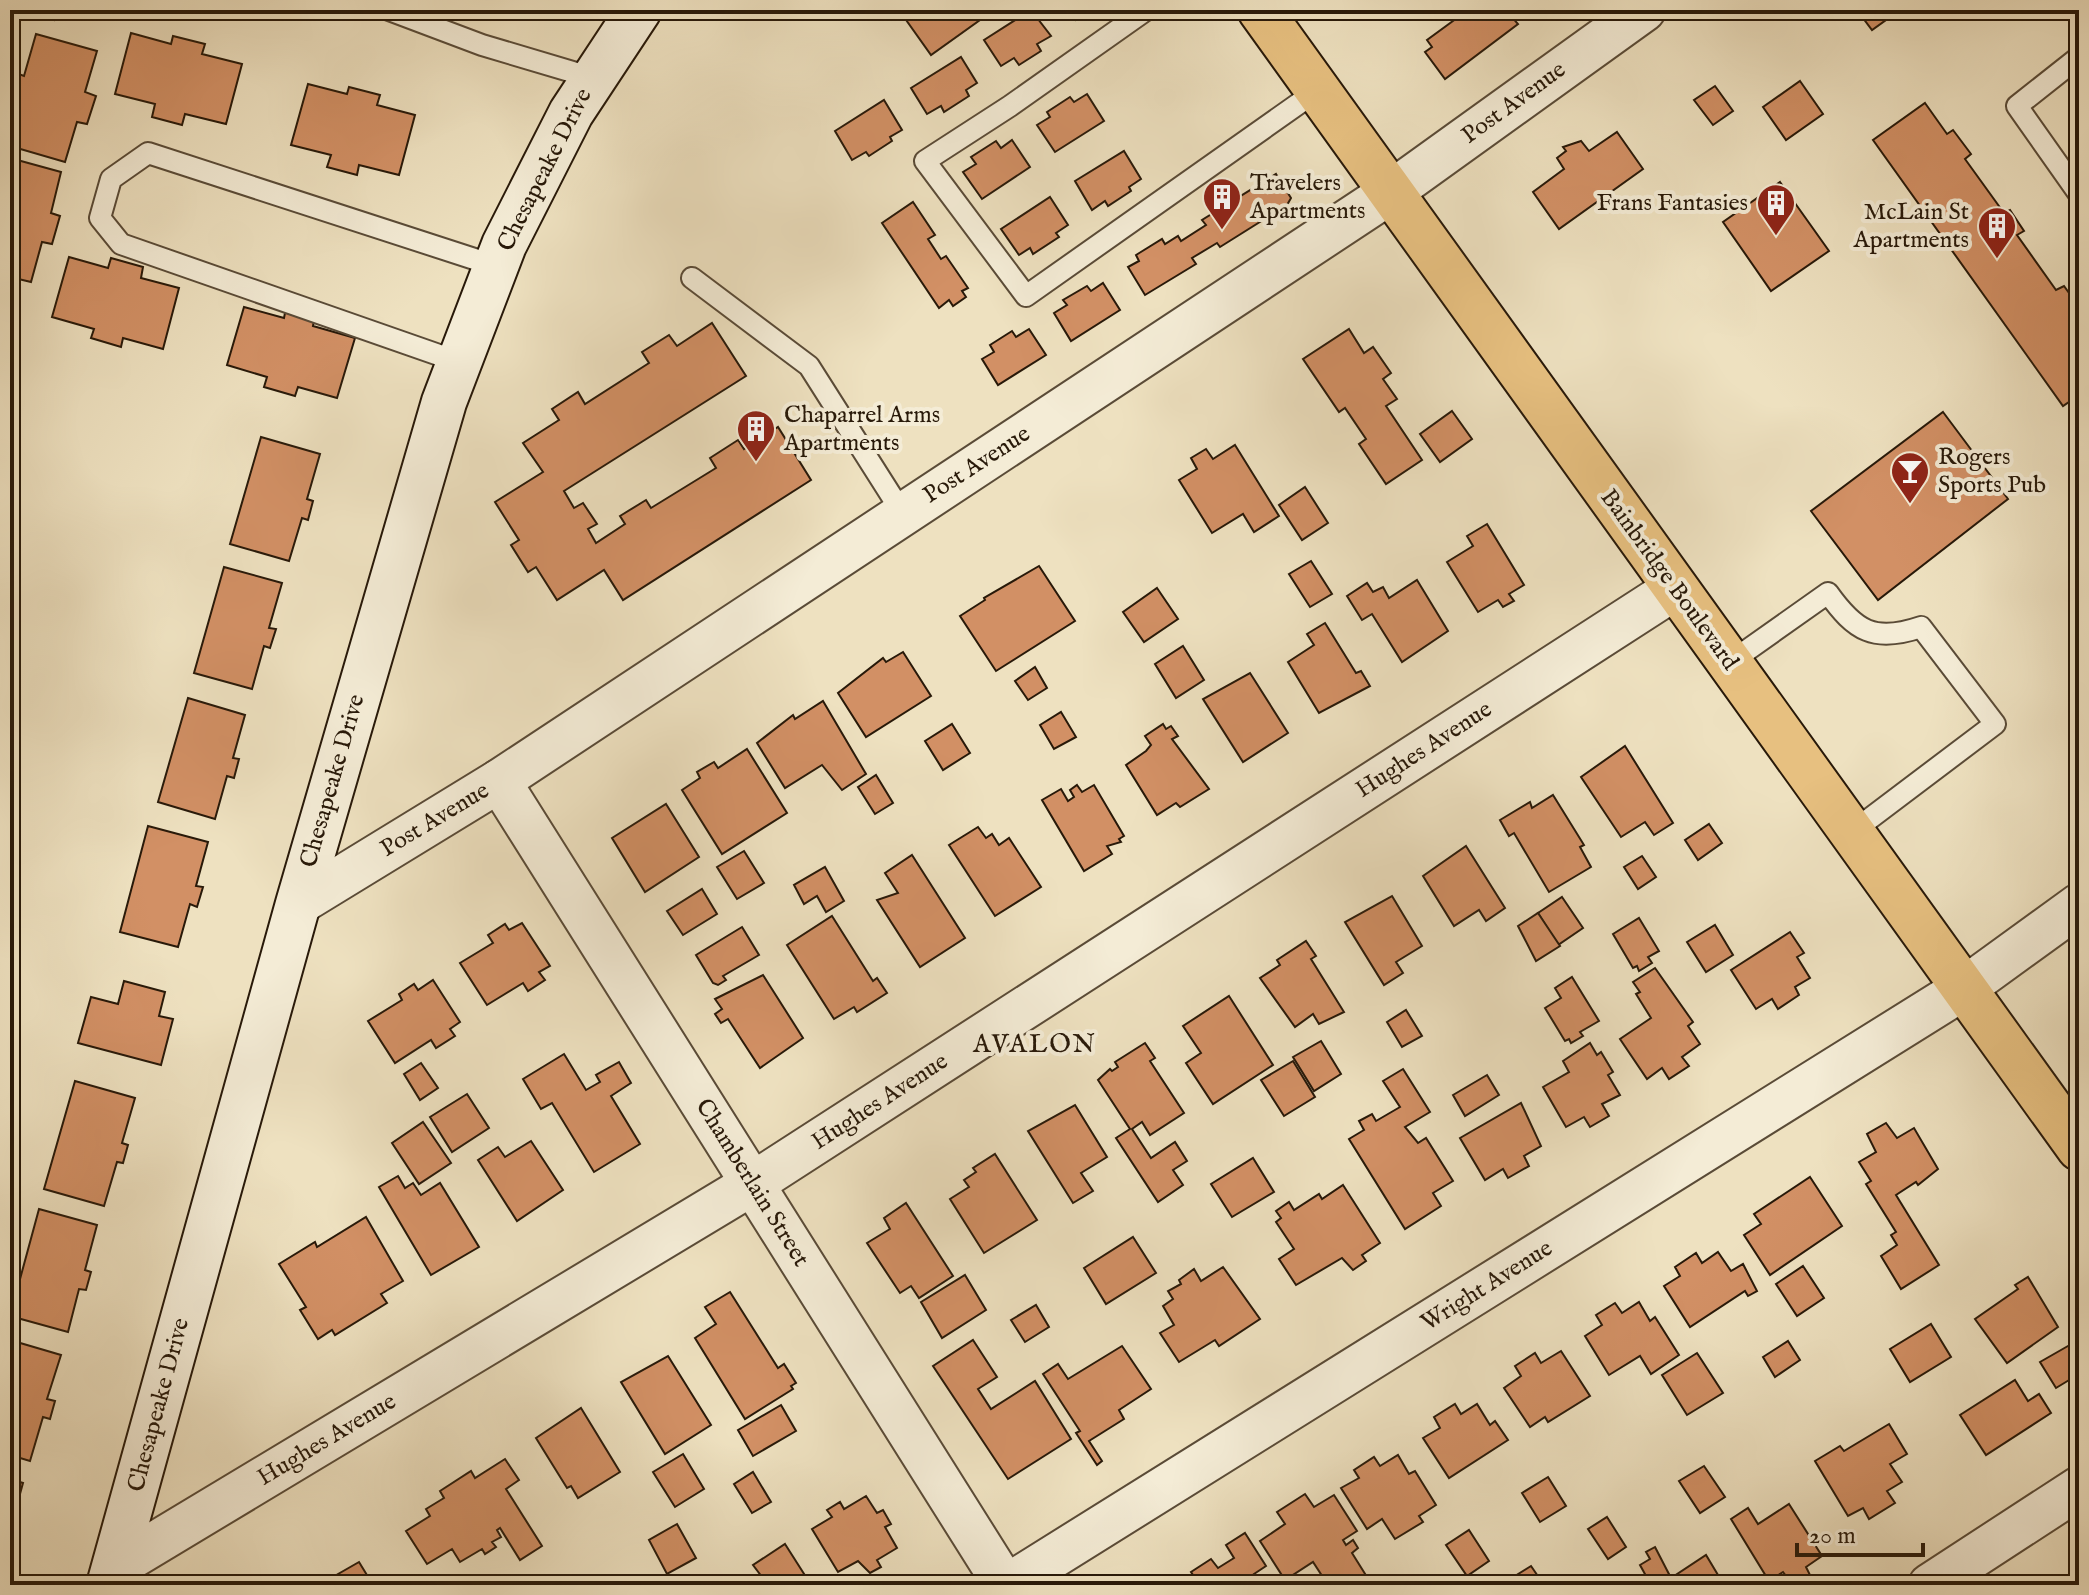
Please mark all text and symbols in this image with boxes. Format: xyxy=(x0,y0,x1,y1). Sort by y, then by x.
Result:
street label: Post Avenue xyxy=(1456,55,1572,151)
street label: Chesapeake Drive xyxy=(491,83,599,257)
place label: Travelers Apartments xyxy=(1249,168,1366,227)
building icon: Travelers Apartments xyxy=(1201,176,1243,231)
building icon: Frans Fantasies xyxy=(1755,182,1797,237)
place label: Frans Fantasies xyxy=(1597,188,1748,219)
place label: McLain St Apartments xyxy=(1852,197,1969,256)
building icon: McLain St Apartments xyxy=(1976,205,2018,260)
place label: Chaparrel Arms Apartments xyxy=(783,400,940,459)
building icon: Chaparrel Arms Apartments xyxy=(735,408,777,463)
street label: Post Avenue xyxy=(918,419,1036,511)
place label: Rogers Sports Pub xyxy=(1938,442,2046,501)
bar icon: Rogers Sports Pub xyxy=(1889,450,1931,505)
street label: Bainbridge Boulevard xyxy=(1593,483,1745,677)
street label: Chesapeake Drive xyxy=(293,691,373,871)
street label: Hughes Avenue xyxy=(1350,694,1498,806)
street label: Post Avenue xyxy=(375,775,495,865)
district label: AVALON xyxy=(972,1028,1097,1061)
street label: Hughes Avenue xyxy=(806,1046,954,1158)
street label: Chamberlain Street xyxy=(688,1093,816,1273)
street label: Wright Avenue xyxy=(1415,1233,1559,1339)
street label: Chesapeake Drive xyxy=(121,1315,197,1495)
street label: Hughes Avenue xyxy=(252,1386,402,1494)
scale bar xyxy=(1797,1507,1923,1557)
text: 20 m xyxy=(1809,1521,1856,1552)

